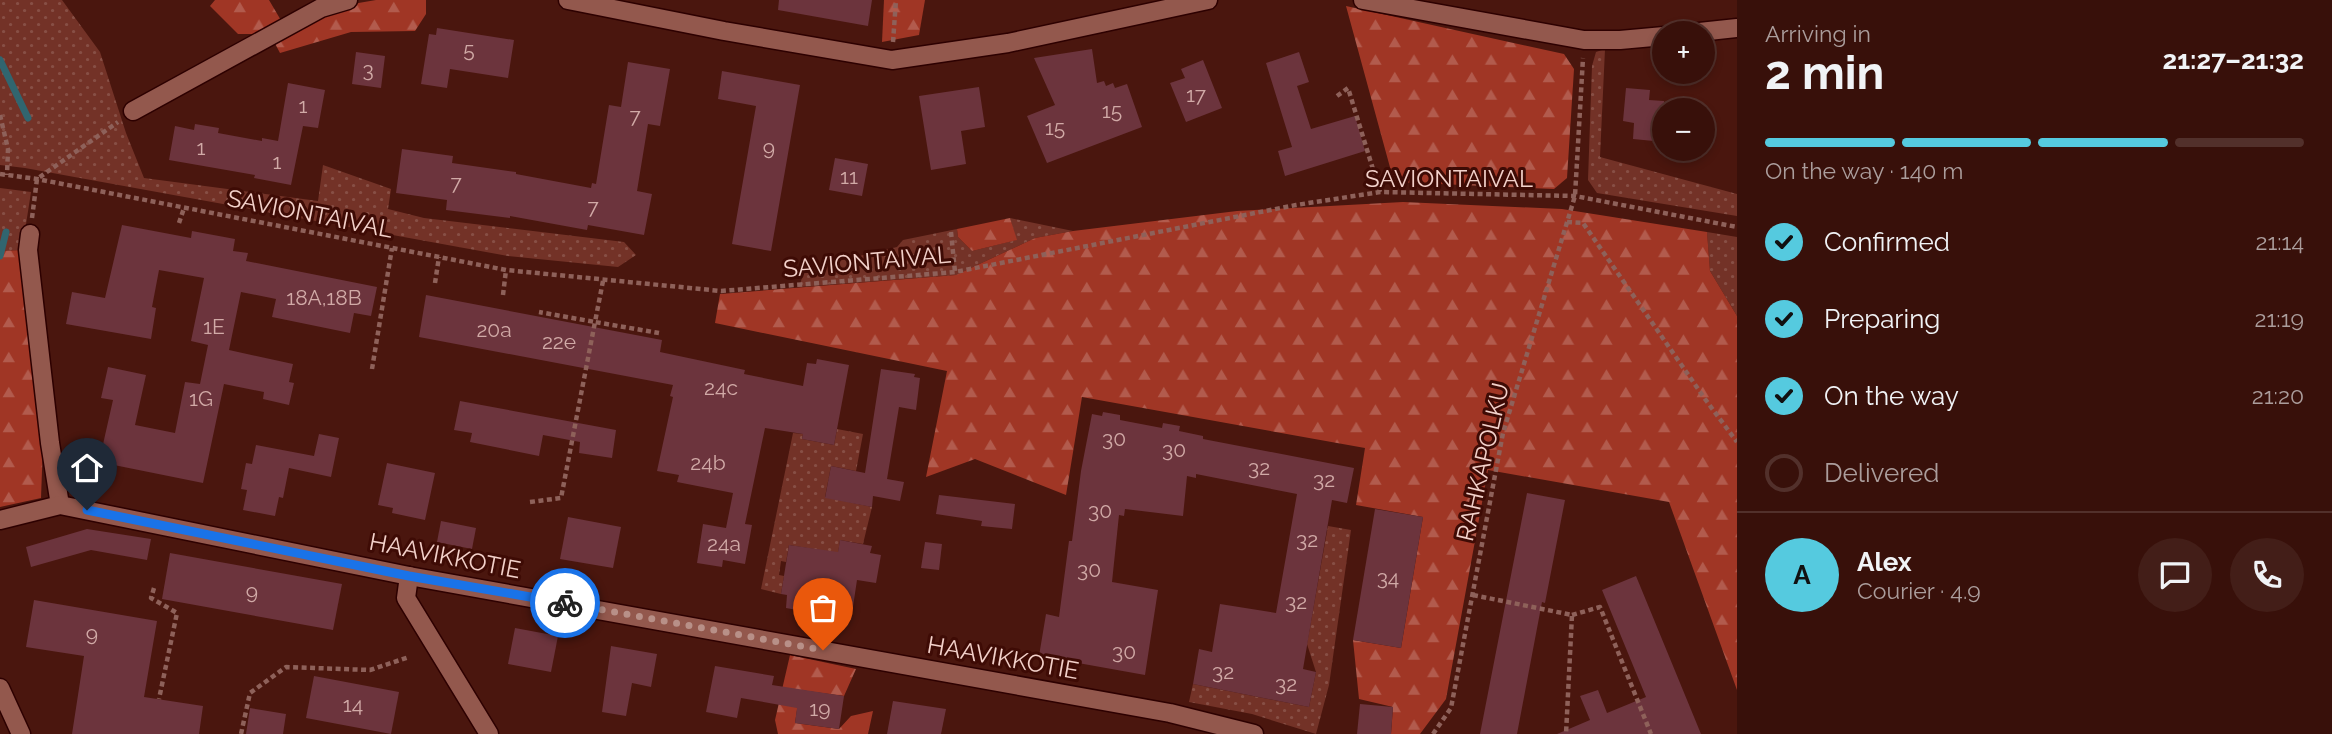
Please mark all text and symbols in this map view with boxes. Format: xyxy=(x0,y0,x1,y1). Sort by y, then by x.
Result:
text: Arriving in xyxy=(1765,20,1871,47)
map controls xyxy=(1652,21,1715,161)
button: + xyxy=(1652,21,1715,84)
house number: 5 xyxy=(463,37,475,62)
text: 21:27–21:32 xyxy=(2163,45,2304,75)
text: 2 min xyxy=(1765,46,1884,100)
house number: 3 xyxy=(362,57,374,82)
house number: 17 xyxy=(1186,82,1207,107)
house number: 1 xyxy=(299,93,308,118)
house number: 15 xyxy=(1102,98,1122,123)
button: − xyxy=(1652,98,1715,161)
house number: 7 xyxy=(629,103,641,128)
house number: 15 xyxy=(1045,115,1065,140)
house number: 1 xyxy=(197,135,206,160)
house number: 9 xyxy=(763,135,775,160)
house number: 1 xyxy=(273,149,282,174)
text: On the way · 140 m xyxy=(1765,157,1963,184)
house number: 11 xyxy=(840,164,858,189)
street label: SAVIONTAIVAL xyxy=(1365,164,1533,193)
house number: 7 xyxy=(450,170,462,195)
street label: SAVIONTAIVAL xyxy=(225,183,395,244)
house number: 7 xyxy=(587,194,599,219)
icon: check xyxy=(1765,223,1803,261)
text: Confirmed xyxy=(1824,227,1950,257)
text: 21:14 xyxy=(2255,228,2304,255)
street label: SAVIONTAIVAL xyxy=(782,240,952,283)
house number: 18A,18B xyxy=(286,285,362,310)
icon: check xyxy=(1765,300,1803,338)
text: Preparing xyxy=(1824,304,1940,334)
text: 21:19 xyxy=(2255,305,2304,332)
house number: 1E xyxy=(203,314,225,339)
house number: 20a xyxy=(476,317,512,342)
house number: 22e xyxy=(542,329,576,354)
house number: 24c xyxy=(704,375,738,400)
icon: check xyxy=(1765,377,1803,415)
street label: RAHKAPOLKU xyxy=(1450,380,1515,544)
text: On the way xyxy=(1824,381,1959,411)
text: 21:20 xyxy=(2252,382,2304,409)
house number: 1G xyxy=(189,386,213,411)
house number: 30 xyxy=(1102,426,1126,451)
house number: 30 xyxy=(1162,437,1186,462)
pin xyxy=(57,438,117,510)
icon: home xyxy=(68,449,106,487)
house number: 24b xyxy=(690,450,726,475)
house number: 32 xyxy=(1248,455,1270,480)
text: Delivered xyxy=(1824,458,1939,488)
house number: 32 xyxy=(1313,467,1335,492)
house number: 30 xyxy=(1088,498,1112,523)
street label: HAAVIKKOTIE xyxy=(367,527,523,584)
house number: 32 xyxy=(1296,527,1318,552)
house number: 24a xyxy=(707,531,741,556)
button: chat xyxy=(2138,538,2212,612)
button: phone xyxy=(2230,538,2304,612)
text: Alex xyxy=(1857,547,1912,577)
house number: 30 xyxy=(1077,557,1101,582)
text: A xyxy=(1793,560,1811,590)
house number: 34 xyxy=(1377,565,1399,590)
courier xyxy=(530,568,600,638)
text: Courier · 4.9 xyxy=(1857,577,1981,604)
pin xyxy=(793,578,853,650)
house number: 9 xyxy=(246,579,258,604)
icon: bike xyxy=(546,584,584,622)
icon: bag xyxy=(804,589,842,627)
house number: 32 xyxy=(1285,589,1307,614)
house number: 9 xyxy=(86,621,98,646)
street label: HAAVIKKOTIE xyxy=(925,630,1081,685)
house number: 30 xyxy=(1112,639,1136,664)
house number: 32 xyxy=(1212,659,1234,684)
house number: 32 xyxy=(1275,671,1297,696)
house number: 14 xyxy=(343,692,363,717)
house number: 19 xyxy=(809,696,831,721)

